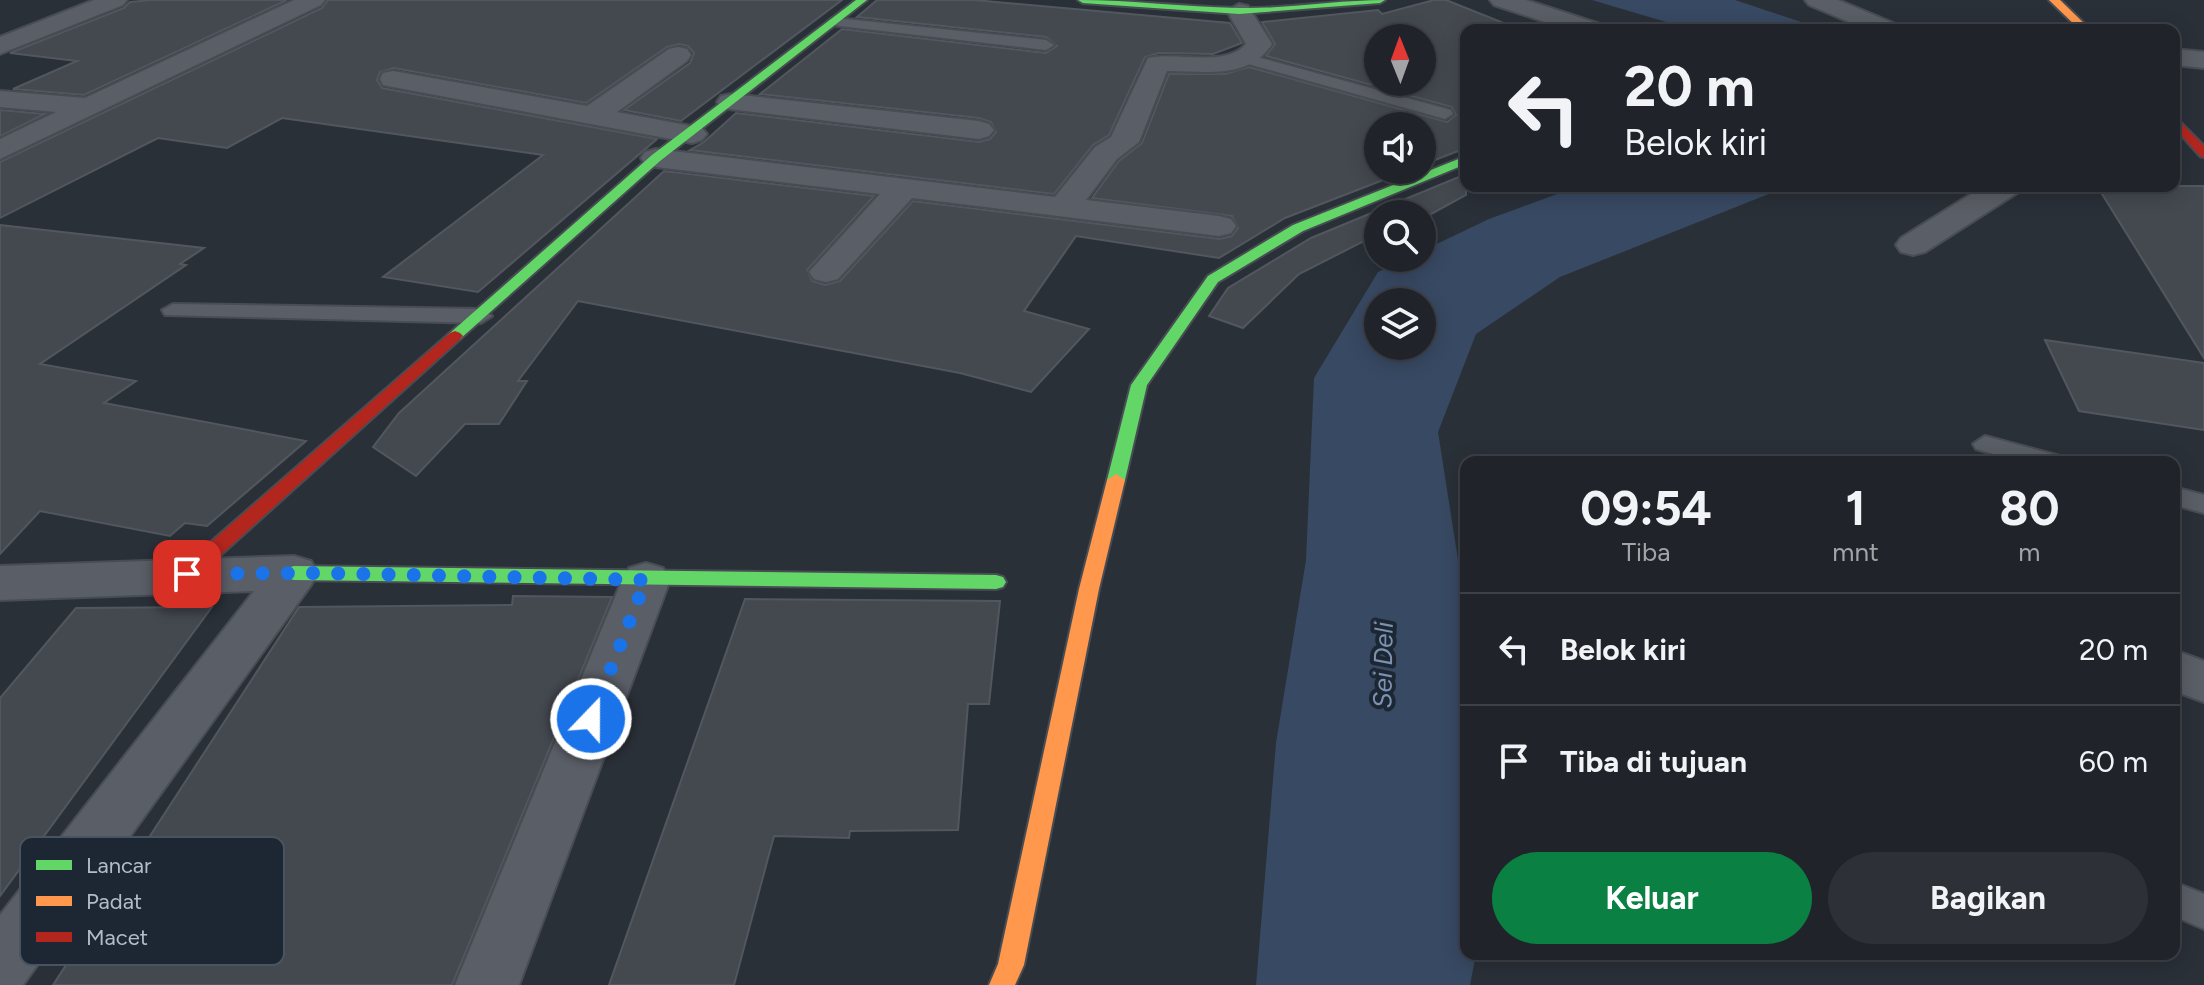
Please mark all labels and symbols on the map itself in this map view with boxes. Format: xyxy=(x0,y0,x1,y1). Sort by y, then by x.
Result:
north arrow xyxy=(1364,24,1436,96)
pin xyxy=(153,540,221,608)
water label: Sei Deli xyxy=(1366,620,1400,709)
position arrow xyxy=(549,677,633,761)
legend xyxy=(20,837,284,965)
text: Lancar xyxy=(86,852,152,879)
text: Padat xyxy=(86,888,142,915)
text: Macet xyxy=(86,924,148,951)

